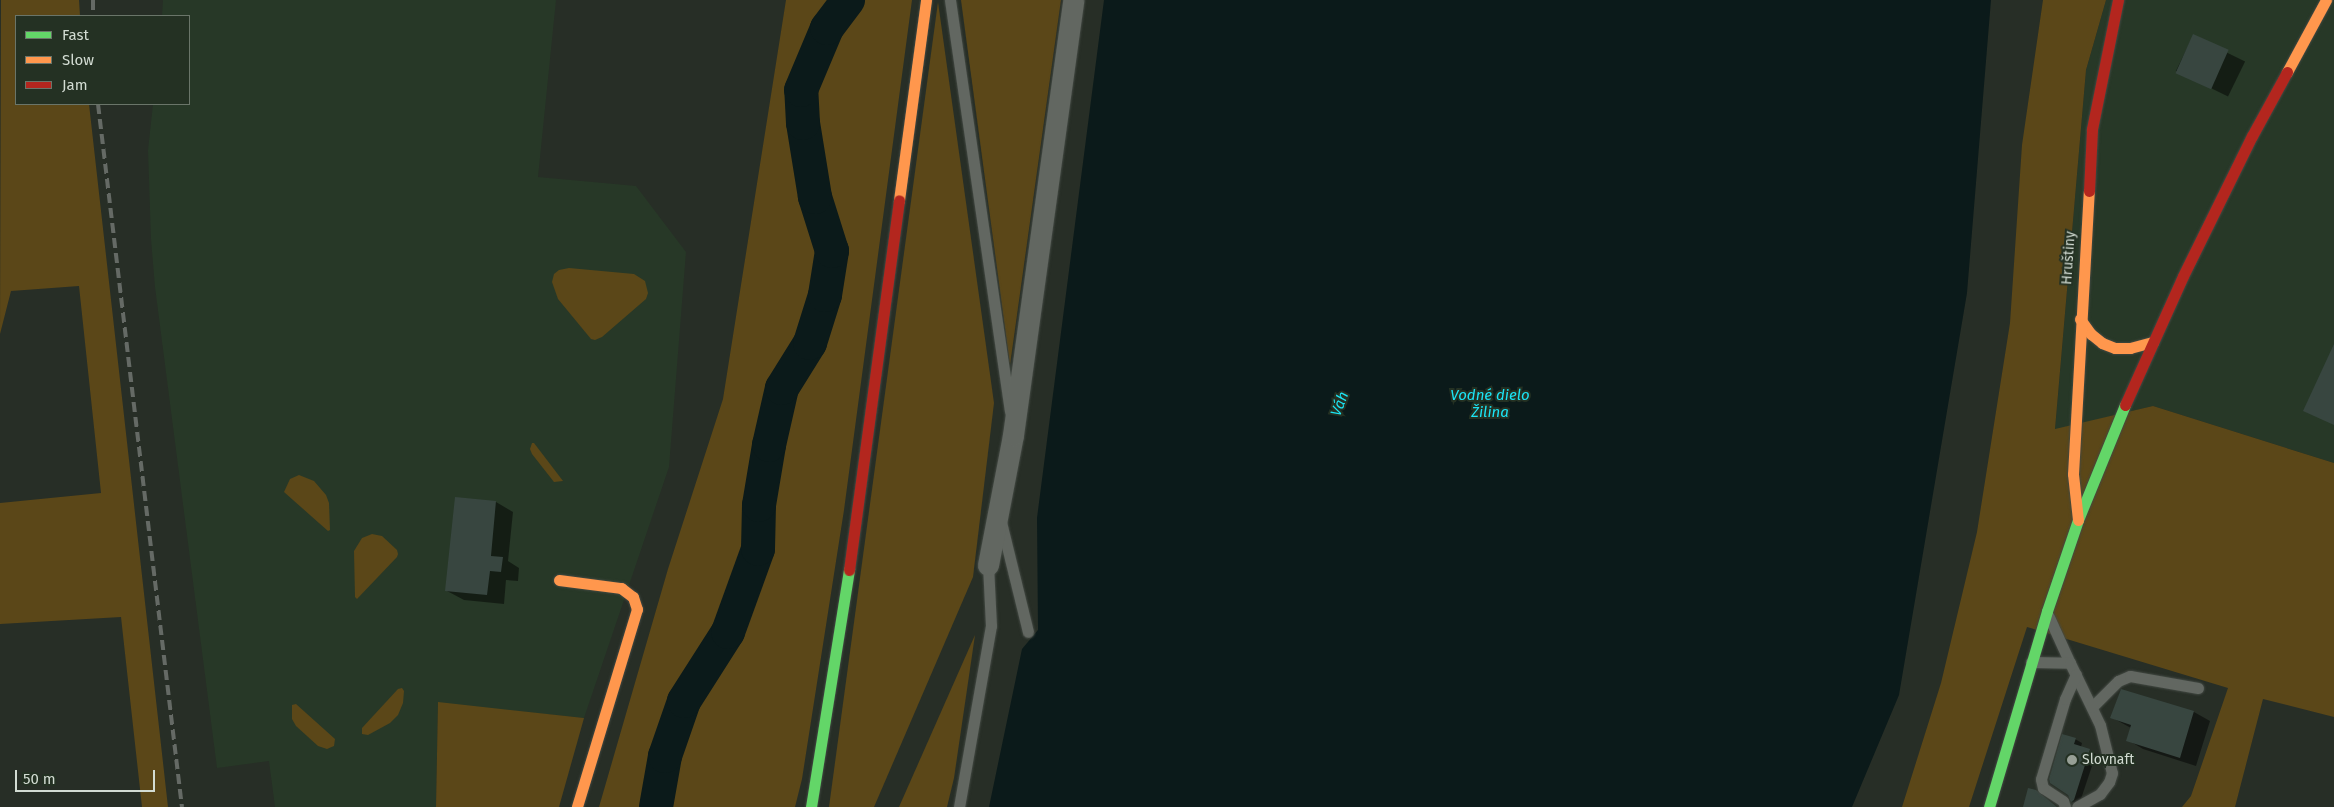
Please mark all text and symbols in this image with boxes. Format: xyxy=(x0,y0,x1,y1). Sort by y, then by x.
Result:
legend xyxy=(15,15,190,105)
text: Fast xyxy=(62,26,89,44)
text: Slow xyxy=(62,51,94,69)
text: Jam xyxy=(62,76,88,94)
street label: Hruštiny xyxy=(2059,231,2079,285)
water label: Vodné dielo Žilina xyxy=(1450,386,1530,421)
water label: Váh xyxy=(1327,389,1353,419)
place label: Slovnaft xyxy=(2082,752,2134,768)
marker: Slovnaft xyxy=(2066,754,2078,766)
scale bar xyxy=(18,760,158,792)
text: 50 m xyxy=(23,770,56,788)

